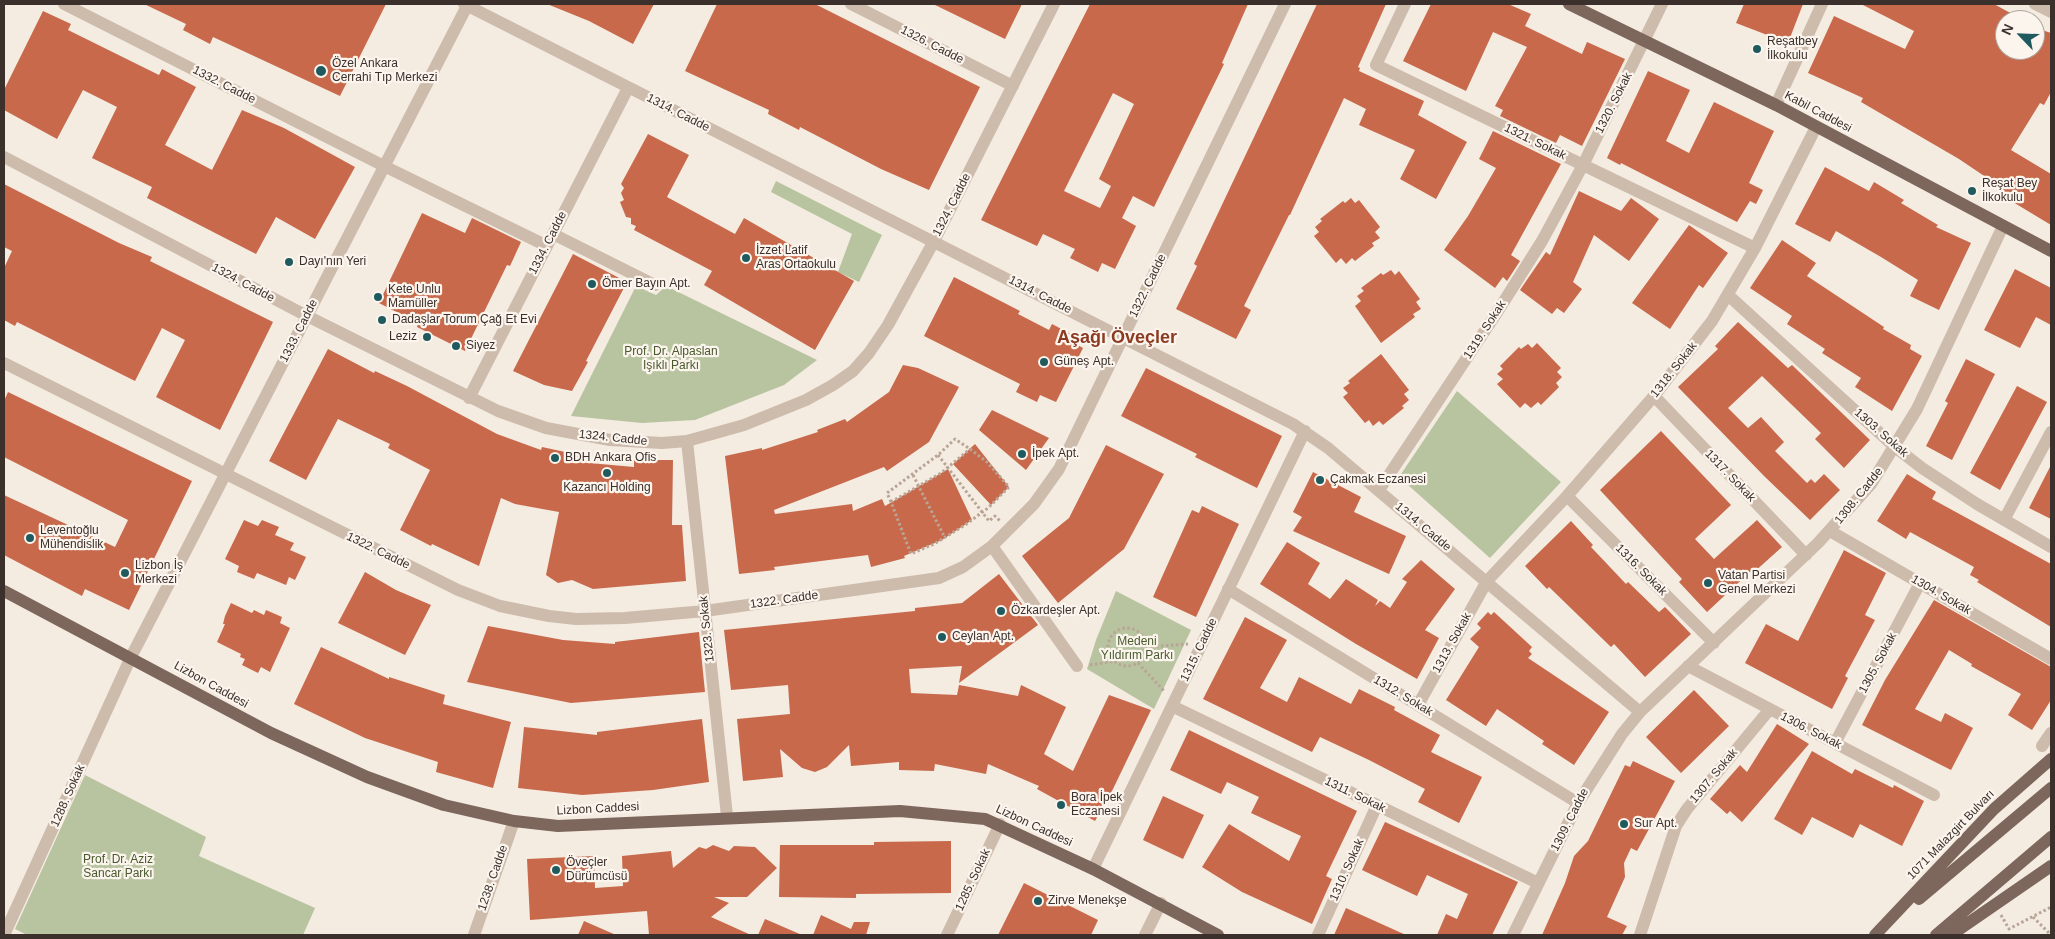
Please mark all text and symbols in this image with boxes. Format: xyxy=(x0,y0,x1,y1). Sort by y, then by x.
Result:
north arrow xyxy=(1995,10,2045,60)
text: N xyxy=(1998,21,2017,37)
street label: 1326. Cadde xyxy=(898,23,966,67)
place label: Reşatbey İlkokulu xyxy=(1767,35,1818,63)
marker: Reşatbey İlkokulu xyxy=(1751,43,1763,55)
place label: Özel Ankara Cerrahi Tıp Merkezi xyxy=(332,57,437,85)
street label: 1332. Cadde xyxy=(190,63,258,107)
marker: Özel Ankara Cerrahi Tıp Merkezi xyxy=(314,64,328,78)
street label: 1320. Sokak xyxy=(1592,70,1636,136)
street label: Kabil Caddesi xyxy=(1782,88,1854,136)
street label: 1314. Cadde xyxy=(644,91,712,135)
street label: 1321. Sokak xyxy=(1502,121,1568,163)
street label: 1324. Cadde xyxy=(930,171,974,239)
place label: Reşat Bey İlkokulu xyxy=(1982,177,2037,205)
marker: Reşat Bey İlkokulu xyxy=(1966,185,1978,197)
street label: 1334. Cadde xyxy=(526,209,570,277)
place label: İzzet Latif Aras Ortaokulu xyxy=(756,244,836,272)
marker: İzzet Latif Aras Ortaokulu xyxy=(740,252,752,264)
street label: 1322. Cadde xyxy=(1126,252,1170,320)
place label: Dayı'nın Yeri xyxy=(299,255,366,269)
marker: Dayı'nın Yeri xyxy=(283,256,295,268)
street label: 1324. Cadde xyxy=(209,261,277,305)
street label: 1314. Cadde xyxy=(1006,273,1074,317)
place label: Ömer Bayın Apt. xyxy=(602,277,691,291)
marker: Ömer Bayın Apt. xyxy=(586,278,598,290)
place label: Kete Unlu Mamüller xyxy=(388,283,441,311)
marker: Kete Unlu Mamüller xyxy=(372,291,384,303)
street label: 1333. Cadde xyxy=(277,297,321,365)
street label: 1319. Sokak xyxy=(1461,298,1509,362)
place label: Dadaşlar Torum Çağ Et Evi xyxy=(392,313,537,327)
marker: Dadaşlar Torum Çağ Et Evi xyxy=(376,314,388,326)
district label: Aşağı Öveçler xyxy=(1057,327,1177,349)
place label: Leziz xyxy=(389,330,417,344)
marker: Leziz xyxy=(421,331,433,343)
place label: Siyez xyxy=(466,339,495,353)
street label: 1318. Sokak xyxy=(1648,339,1700,401)
marker: Siyez xyxy=(450,340,462,352)
park label: Prof. Dr. Alpaslan Işıklı Parkı xyxy=(624,345,718,373)
place label: Güneş Apt. xyxy=(1054,355,1114,369)
marker: Güneş Apt. xyxy=(1038,356,1050,368)
street label: 1303. Sokak xyxy=(1851,406,1911,460)
street label: 1324. Cadde xyxy=(578,427,648,449)
place label: İpek Apt. xyxy=(1032,447,1079,461)
street label: 1317. Sokak xyxy=(1702,447,1758,505)
marker: İpek Apt. xyxy=(1016,448,1028,460)
place label: BDH Ankara Ofis xyxy=(565,451,656,465)
marker: BDH Ankara Ofis xyxy=(549,452,561,464)
street label: 1308. Cadde xyxy=(1832,465,1886,527)
marker: Kazancı Holding xyxy=(601,467,613,479)
place label: Çakmak Eczanesi xyxy=(1330,473,1426,487)
marker: Çakmak Eczanesi xyxy=(1314,474,1326,486)
place label: Kazancı Holding xyxy=(563,481,651,495)
street label: 1314. Cadde xyxy=(1392,499,1454,555)
place label: Leventoğlu Mühendislik xyxy=(40,524,103,552)
street label: 1322. Cadde xyxy=(344,529,412,573)
marker: Leventoğlu Mühendislik xyxy=(24,532,36,544)
street label: 1316. Sokak xyxy=(1612,541,1670,599)
place label: Lizbon İş Merkezi xyxy=(135,559,183,587)
marker: Lizbon İş Merkezi xyxy=(119,567,131,579)
place label: Vatan Partisi Genel Merkezi xyxy=(1718,569,1795,597)
street label: 1304. Sokak xyxy=(1909,572,1973,618)
marker: Vatan Partisi Genel Merkezi xyxy=(1702,577,1714,589)
street label: 1322. Cadde xyxy=(749,588,819,612)
street label: 1323. Sokak xyxy=(696,595,718,663)
place label: Özkardeşler Apt. xyxy=(1011,604,1100,618)
marker: Özkardeşler Apt. xyxy=(995,605,1007,617)
street label: 1313. Sokak xyxy=(1430,610,1474,676)
street label: 1315. Cadde xyxy=(1177,616,1221,684)
place label: Ceylan Apt. xyxy=(952,630,1014,644)
street label: 1305. Sokak xyxy=(1856,630,1900,696)
marker: Ceylan Apt. xyxy=(936,631,948,643)
park label: Medeni Yıldırım Parkı xyxy=(1101,635,1173,663)
street label: Lizbon Caddesi xyxy=(171,659,251,711)
street label: 1312. Sokak xyxy=(1371,673,1435,719)
street label: 1306. Sokak xyxy=(1778,709,1844,753)
street label: 1307. Sokak xyxy=(1687,746,1741,806)
street label: 1288. Sokak xyxy=(48,763,88,829)
street label: 1311. Sokak xyxy=(1322,774,1388,816)
street label: 1309. Cadde xyxy=(1548,786,1592,854)
street label: 1071 Malazgirt Bulvarı xyxy=(1904,787,1998,883)
place label: Bora İpek Eczanesi xyxy=(1071,791,1122,819)
marker: Bora İpek Eczanesi xyxy=(1055,799,1067,811)
street label: Lizbon Caddesi xyxy=(556,800,640,818)
street label: Lizbon Caddesi xyxy=(993,802,1075,850)
place label: Sur Apt. xyxy=(1634,817,1677,831)
marker: Sur Apt. xyxy=(1618,818,1630,830)
street label: 1310. Sokak xyxy=(1327,837,1367,903)
street label: 1238. Cadde xyxy=(475,843,511,913)
street label: 1285. Sokak xyxy=(952,847,994,913)
park label: Prof. Dr. Aziz Sancar Parkı xyxy=(83,853,153,881)
place label: Öveçler Dürümcüsü xyxy=(566,856,627,884)
marker: Öveçler Dürümcüsü xyxy=(550,864,562,876)
place label: Zirve Menekşe xyxy=(1048,894,1127,908)
marker: Zirve Menekşe xyxy=(1032,895,1044,907)

